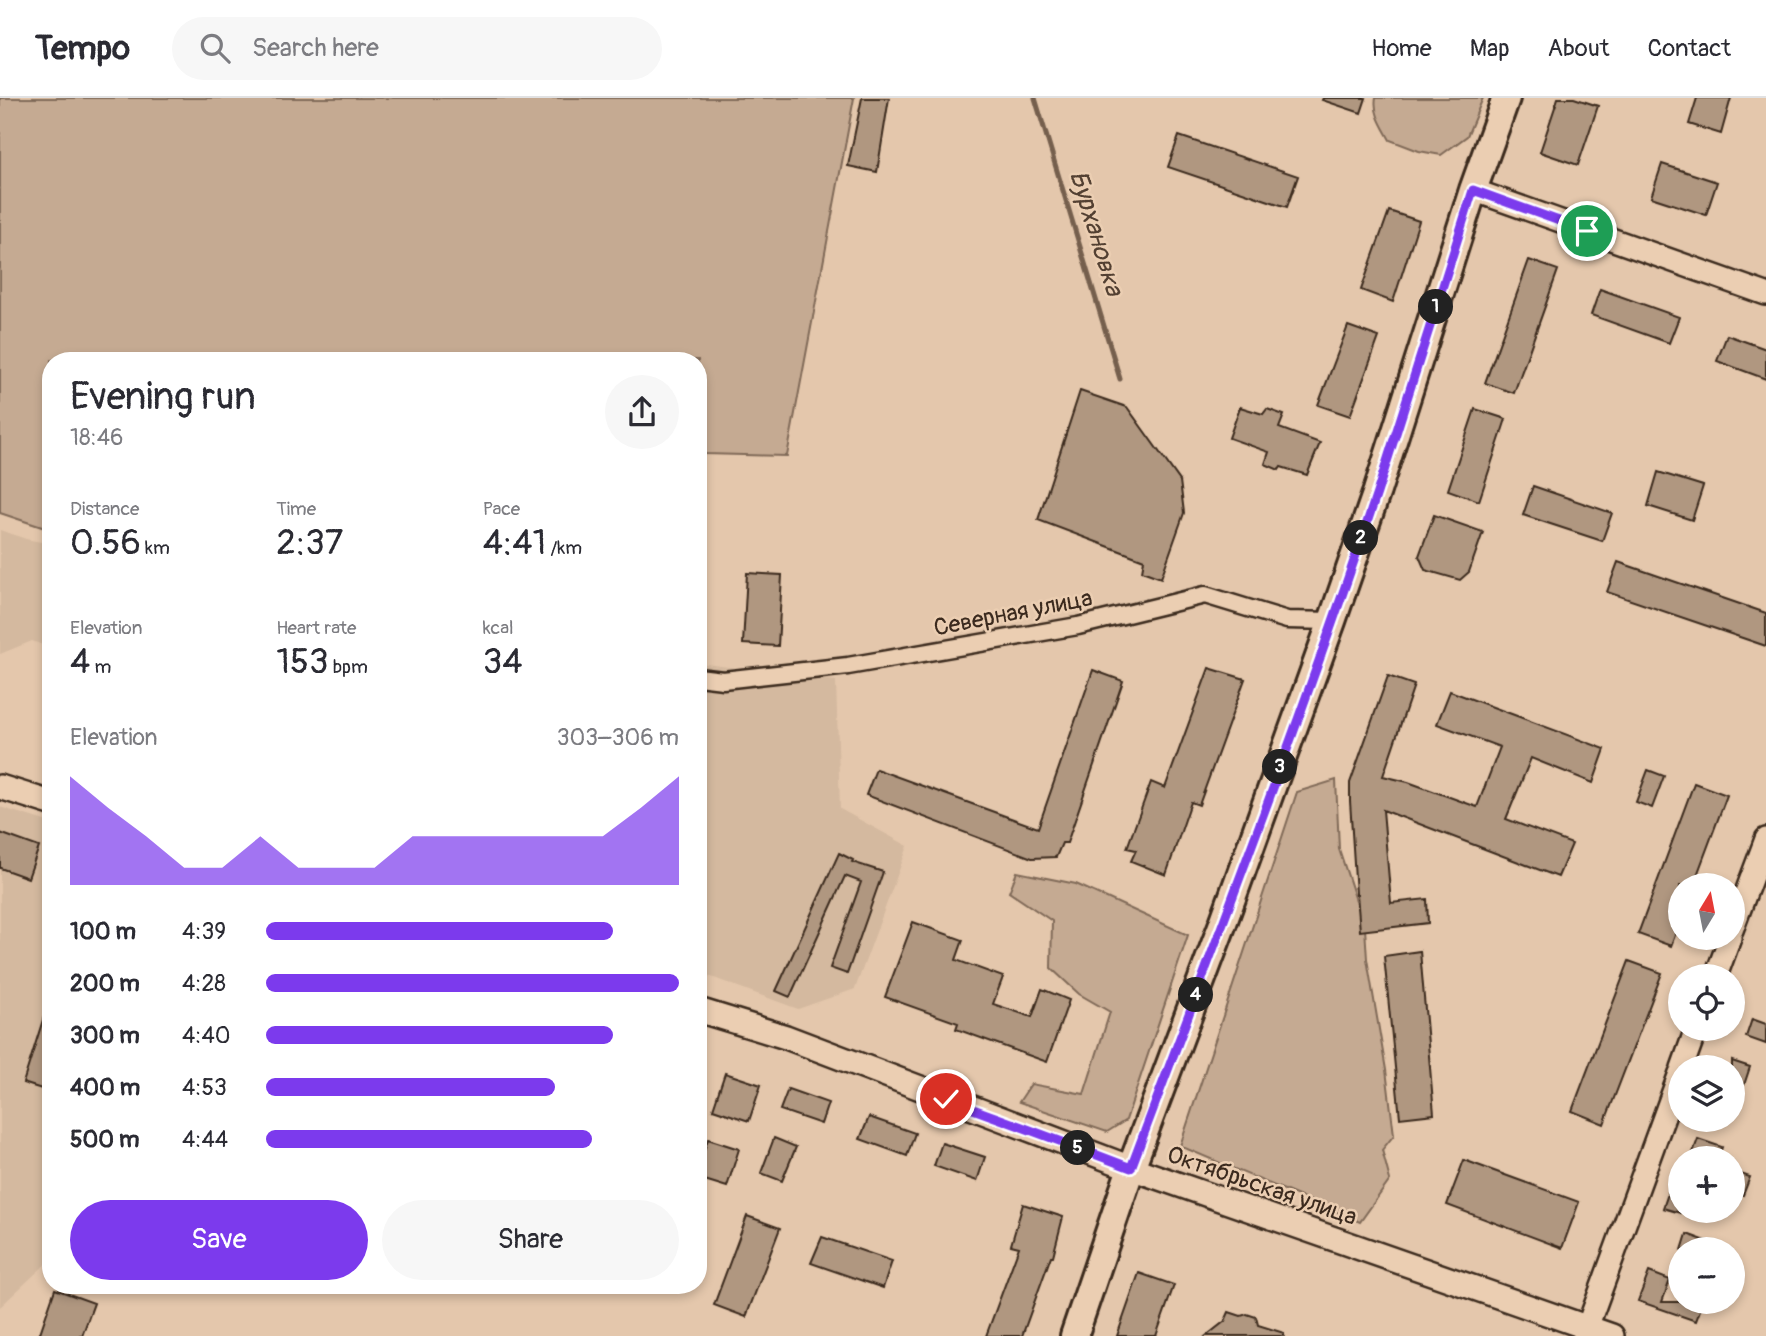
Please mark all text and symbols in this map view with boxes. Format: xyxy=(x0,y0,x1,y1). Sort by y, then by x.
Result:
search box xyxy=(172,17,662,80)
text: Tempo xyxy=(35,28,130,69)
icon: search xyxy=(196,29,234,67)
text: Search here xyxy=(252,32,379,64)
text: Home xyxy=(1371,34,1432,63)
text: Map xyxy=(1470,34,1510,63)
text: About xyxy=(1548,34,1610,63)
text: Contact xyxy=(1648,34,1731,63)
water label: Бурхановка xyxy=(1062,166,1131,301)
pin xyxy=(1557,201,1617,261)
icon: arrive xyxy=(1568,212,1606,250)
pin: 1 xyxy=(1418,290,1454,325)
text: 1 xyxy=(1432,294,1439,318)
text: Evening run xyxy=(70,373,256,421)
button: share xyxy=(605,375,679,449)
text: 18:46 xyxy=(70,423,123,452)
text: Distance xyxy=(70,497,139,521)
text: Time xyxy=(276,497,316,521)
text: Pace xyxy=(483,497,520,521)
pin: 2 xyxy=(1344,520,1378,556)
text: 0.56 xyxy=(70,521,141,565)
text: 2:37 xyxy=(276,521,343,565)
text: 4:41 xyxy=(483,521,546,565)
text: 2 xyxy=(1355,525,1366,549)
text: km xyxy=(141,536,170,560)
text: /km xyxy=(546,536,582,560)
street label: Северная улица xyxy=(931,583,1095,643)
text: Elevation xyxy=(70,616,142,640)
text: Heart rate xyxy=(276,616,356,640)
text: kcal xyxy=(483,616,514,640)
text: 4 xyxy=(70,640,90,684)
text: 153 xyxy=(276,640,329,684)
text: 34 xyxy=(483,640,523,684)
text: m xyxy=(90,655,111,679)
text: bpm xyxy=(329,655,368,679)
text: Elevation xyxy=(70,723,158,752)
text: 303–306 m xyxy=(557,723,679,752)
pin: 3 xyxy=(1262,750,1298,784)
text: 3 xyxy=(1274,754,1285,778)
north arrow xyxy=(1668,873,1745,950)
map controls xyxy=(1668,873,1745,1314)
text: 100 m xyxy=(70,917,136,946)
text: 4:39 xyxy=(182,917,226,946)
button: locate xyxy=(1668,964,1745,1041)
text: 200 m xyxy=(70,969,140,998)
text: 4:28 xyxy=(182,969,226,998)
pin: 4 xyxy=(1178,978,1214,1012)
text: 4 xyxy=(1190,982,1201,1006)
text: 300 m xyxy=(70,1021,140,1050)
text: 4:40 xyxy=(182,1021,231,1050)
button: layers xyxy=(1668,1055,1745,1132)
pin xyxy=(916,1069,976,1129)
text: 400 m xyxy=(70,1073,140,1102)
text: 4:53 xyxy=(182,1073,227,1102)
icon: check xyxy=(927,1080,965,1118)
text: 500 m xyxy=(70,1125,139,1154)
text: 4:44 xyxy=(182,1125,228,1154)
pin: 5 xyxy=(1060,1130,1096,1166)
text: 5 xyxy=(1072,1135,1083,1159)
street label: Октябрьская улица xyxy=(1163,1140,1361,1232)
button: + xyxy=(1668,1146,1745,1223)
button: Save xyxy=(70,1200,368,1280)
button: Share xyxy=(382,1200,679,1280)
button: − xyxy=(1668,1237,1745,1314)

